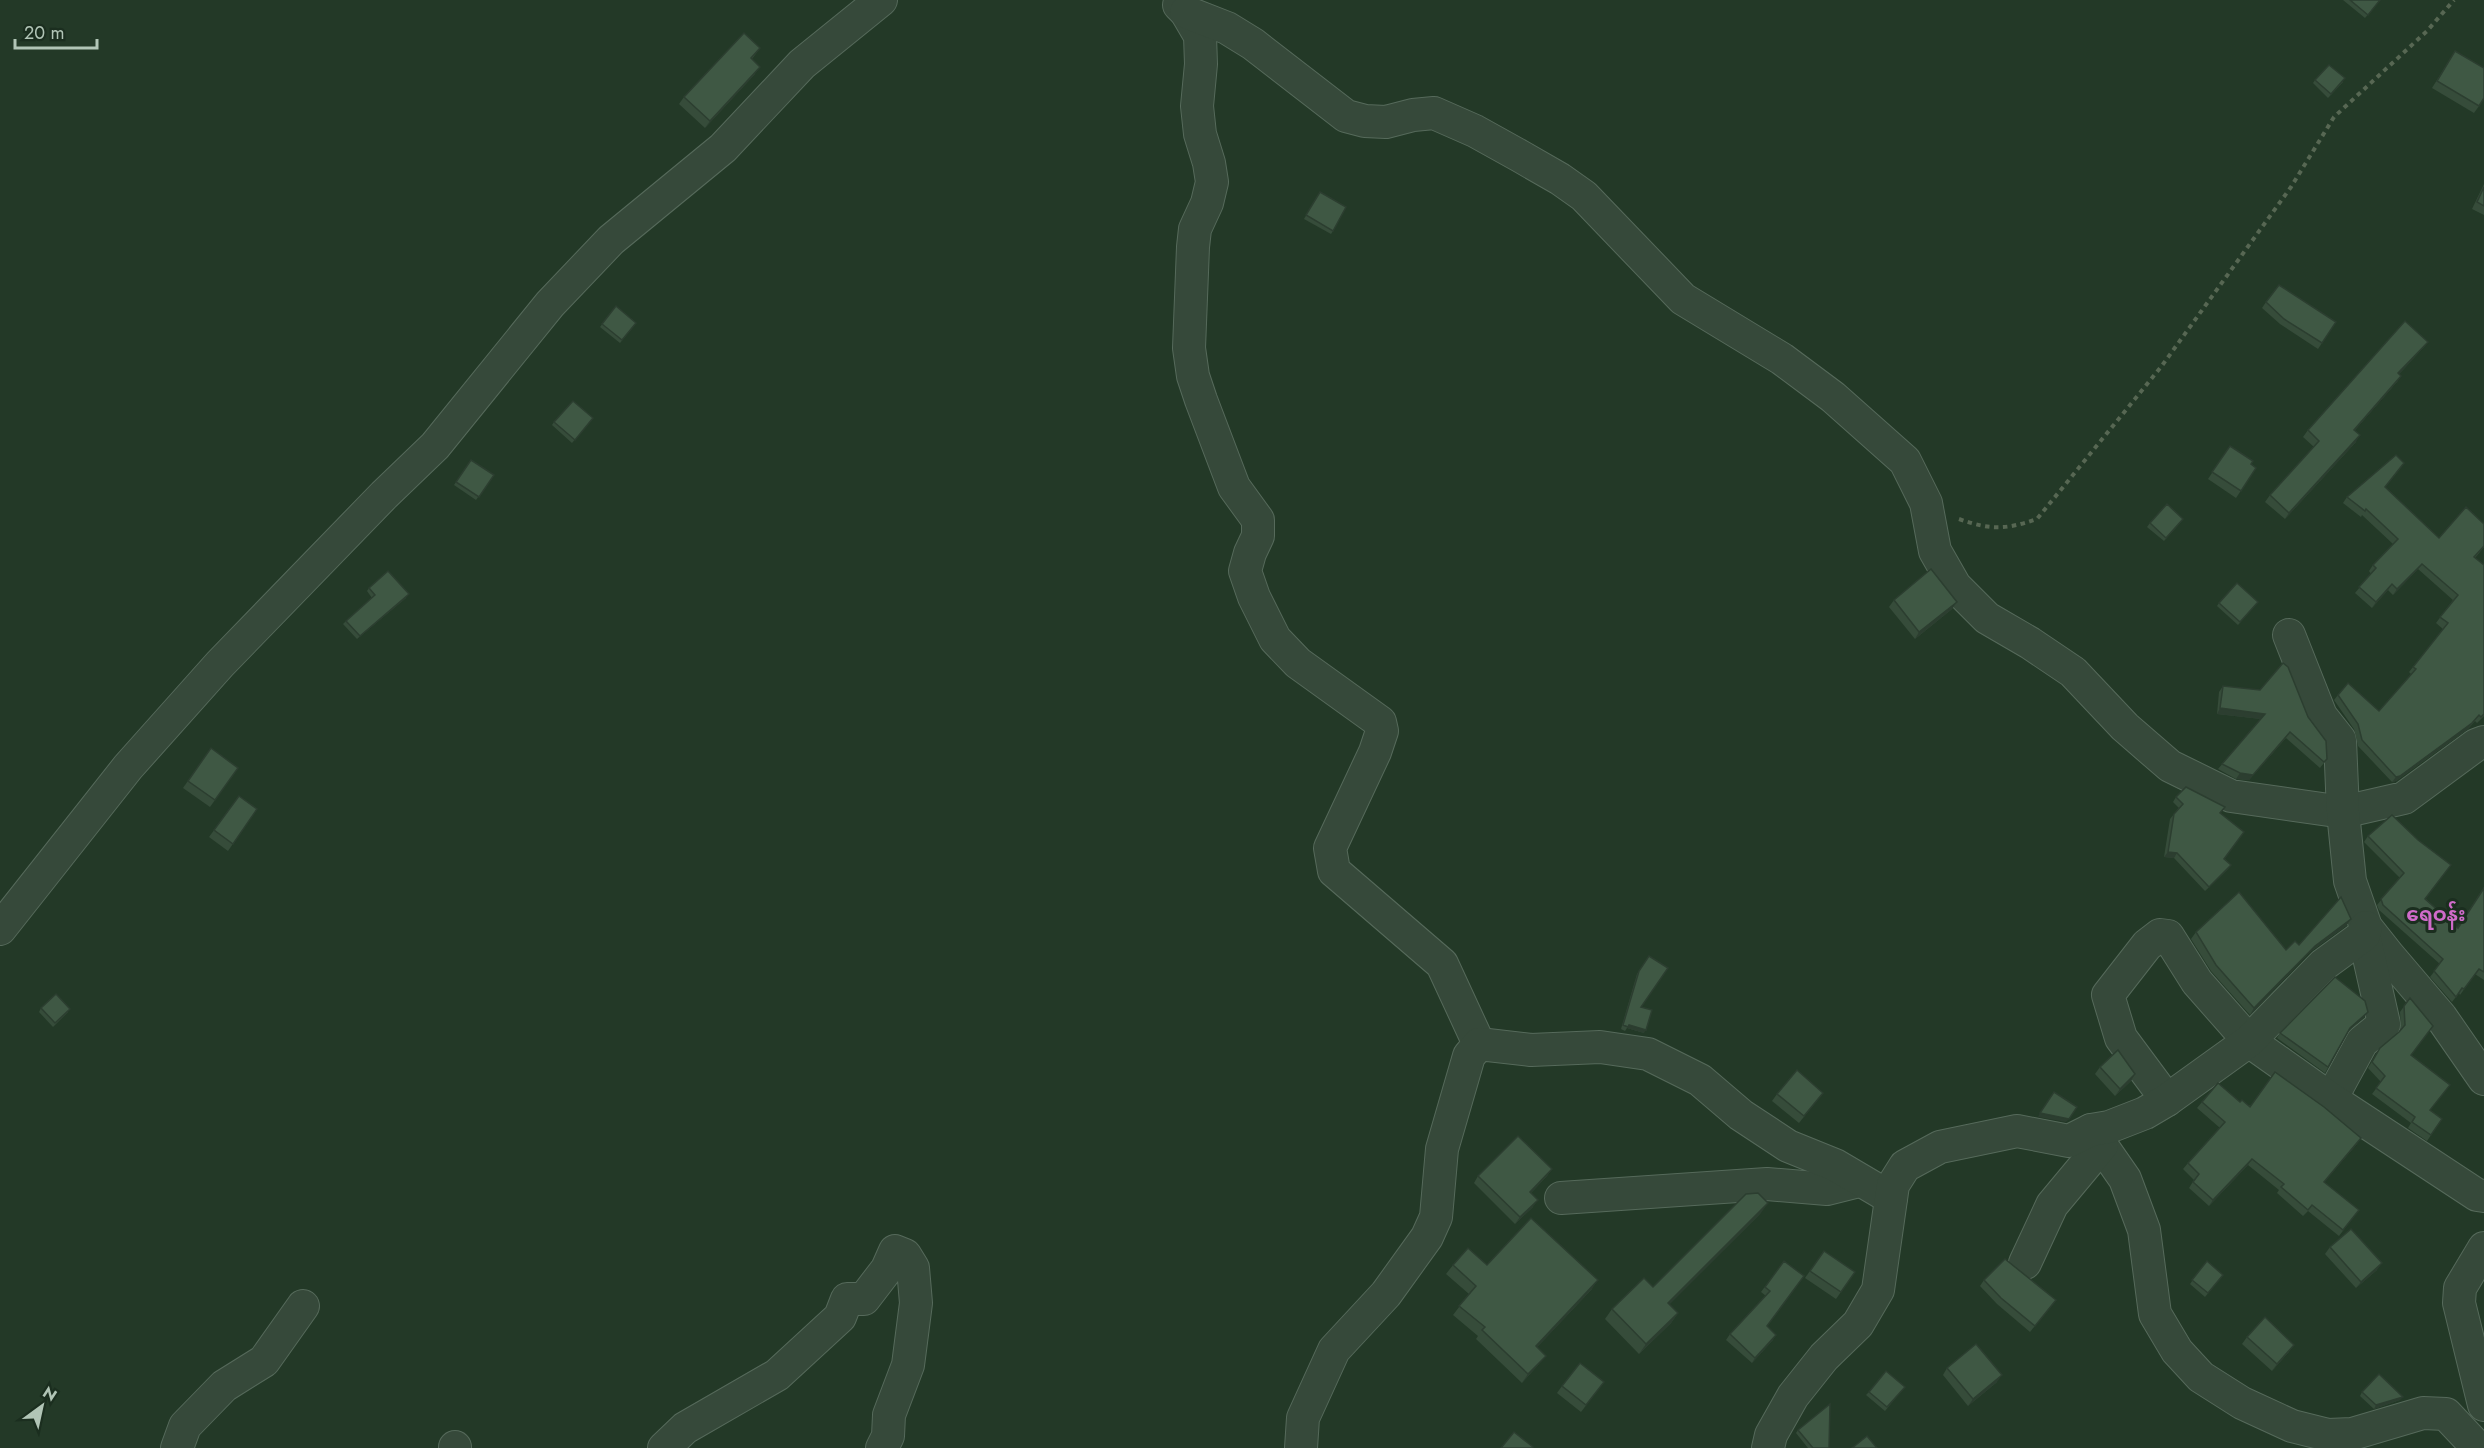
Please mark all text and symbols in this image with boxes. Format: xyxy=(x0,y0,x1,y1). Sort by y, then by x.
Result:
scale bar xyxy=(15,12,98,50)
text: 20 m xyxy=(24,20,64,46)
district label: ရေဝန်း xyxy=(2406,900,2466,930)
north arrow xyxy=(12,1376,72,1436)
text: N xyxy=(38,1381,61,1407)

